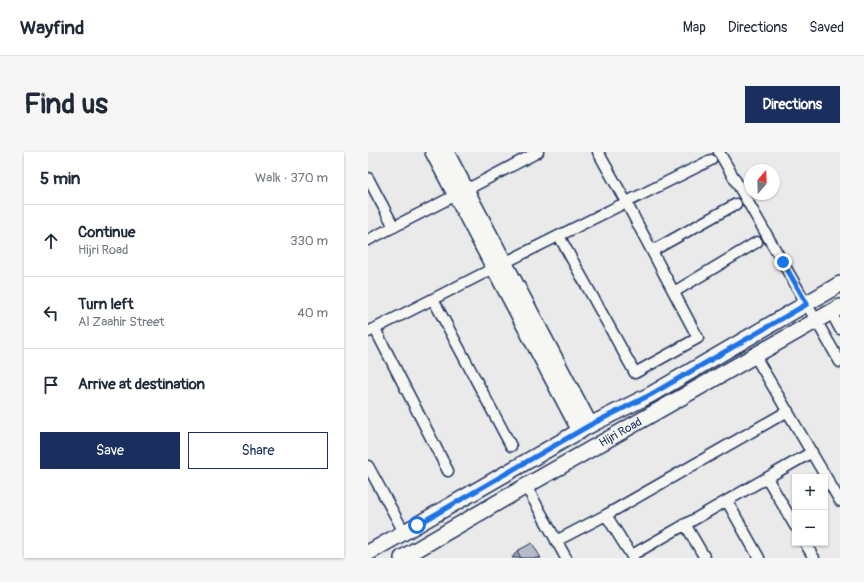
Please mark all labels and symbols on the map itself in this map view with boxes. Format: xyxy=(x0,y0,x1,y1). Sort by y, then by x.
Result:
north arrow xyxy=(744,164,780,200)
route end xyxy=(774,253,792,271)
street label: Hijri Road xyxy=(596,414,644,450)
route start xyxy=(408,516,426,534)

